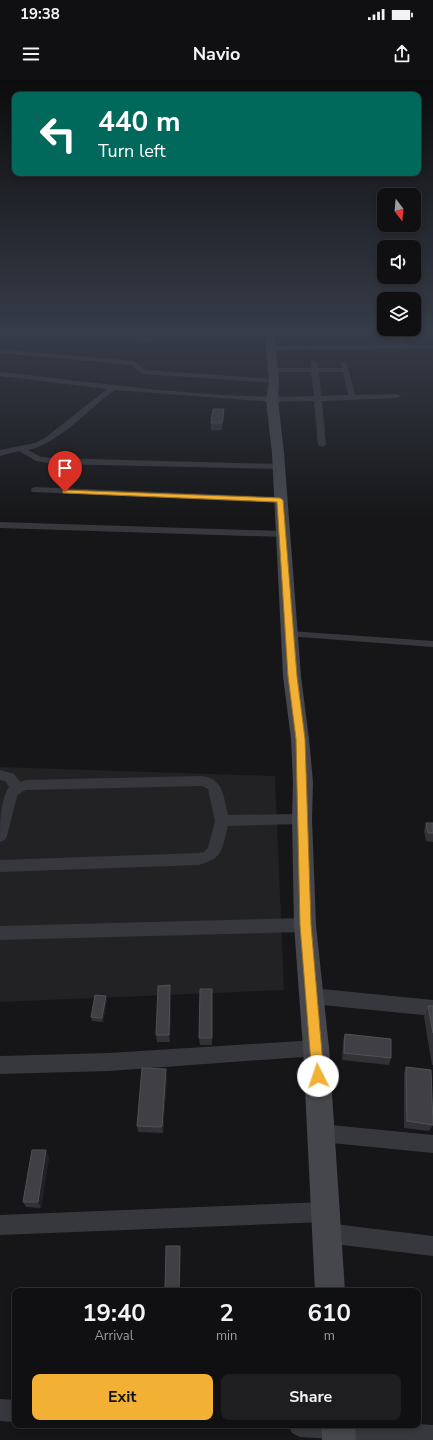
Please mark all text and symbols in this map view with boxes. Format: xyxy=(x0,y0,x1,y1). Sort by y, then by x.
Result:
text: 19:38 xyxy=(20,4,60,24)
text: Navio xyxy=(193,42,240,66)
icon: menu xyxy=(20,43,42,65)
icon: share xyxy=(391,43,413,65)
text: 440 m xyxy=(98,103,181,141)
icon: left xyxy=(32,108,84,160)
text: Turn left xyxy=(98,139,166,163)
north arrow xyxy=(377,188,421,232)
map controls xyxy=(377,188,421,336)
button: sound xyxy=(377,240,421,284)
button: layers xyxy=(377,292,421,336)
pin xyxy=(48,451,82,492)
icon: arrive xyxy=(54,457,76,479)
position arrow xyxy=(297,1055,339,1097)
text: 19:40 xyxy=(82,1297,146,1329)
text: 2 xyxy=(219,1297,234,1329)
text: 610 xyxy=(308,1297,351,1329)
text: Arrival xyxy=(94,1327,134,1345)
text: min xyxy=(216,1327,237,1345)
text: m xyxy=(324,1327,335,1345)
button: Exit xyxy=(32,1374,213,1420)
button: Share xyxy=(221,1374,401,1420)

